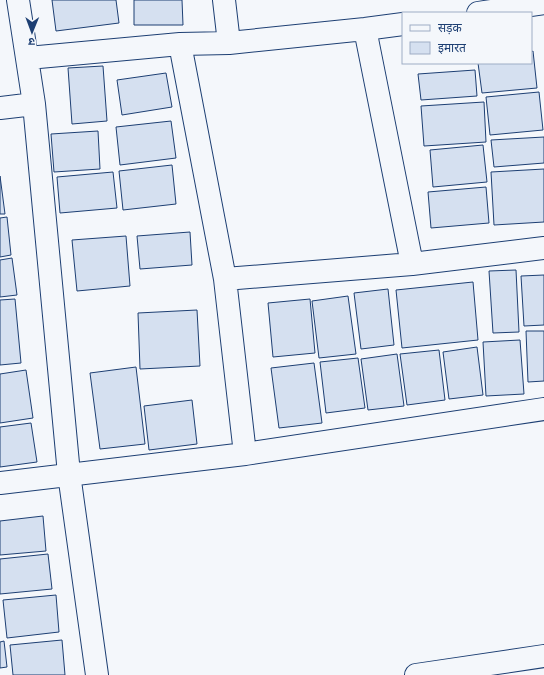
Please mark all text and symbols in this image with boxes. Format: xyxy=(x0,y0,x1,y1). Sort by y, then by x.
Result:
north arrow xyxy=(12,12,52,52)
legend xyxy=(402,12,532,64)
text: सड़क xyxy=(438,21,463,35)
text: उ xyxy=(28,35,35,48)
text: इमारत xyxy=(438,41,467,55)

